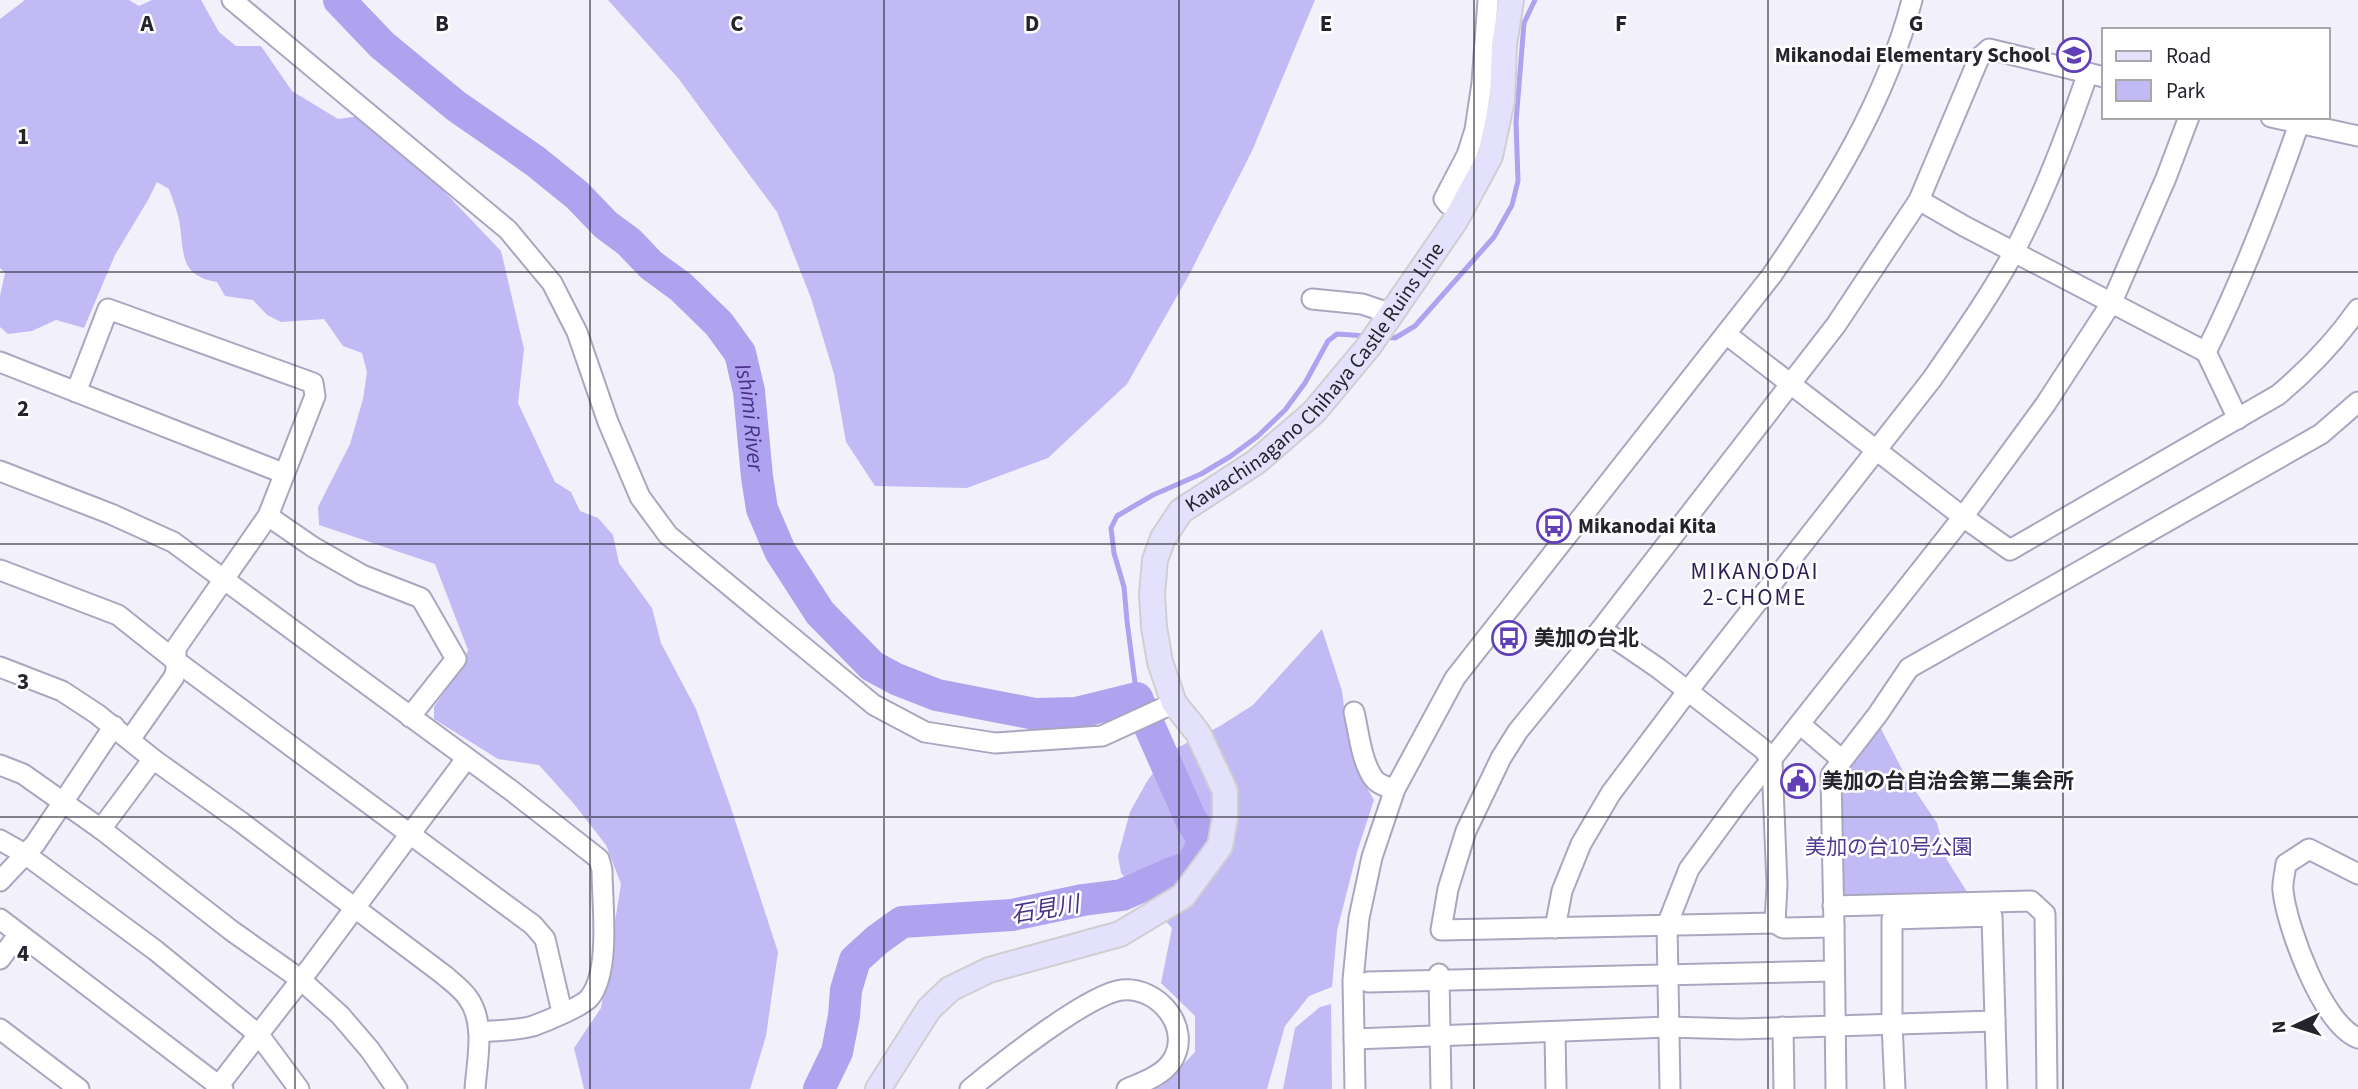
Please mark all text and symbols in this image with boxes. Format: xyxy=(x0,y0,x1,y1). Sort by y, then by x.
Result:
text: A xyxy=(139,7,154,40)
text: B xyxy=(435,7,449,40)
text: C xyxy=(730,7,744,40)
text: D xyxy=(1025,7,1039,40)
text: E xyxy=(1320,7,1332,40)
text: F xyxy=(1615,7,1627,40)
text: G xyxy=(1909,7,1923,40)
legend xyxy=(2102,28,2330,119)
school or university icon: Mikanodai Elementary School xyxy=(2055,36,2093,74)
place label: Mikanodai Elementary School xyxy=(1775,40,2050,70)
text: Road xyxy=(2166,41,2211,71)
text: Park xyxy=(2166,76,2206,106)
text: 1 xyxy=(17,120,29,153)
street label: Kawachinagano Chihaya Castle Ruins Line xyxy=(1179,236,1451,519)
water label: Ishimi River xyxy=(726,360,772,474)
text: 2 xyxy=(17,392,29,425)
bus stop icon: Mikanodai Kita xyxy=(1535,507,1573,545)
place label: Mikanodai Kita xyxy=(1578,511,1716,541)
district label: MIKANODAI 2-CHOME xyxy=(1691,555,1819,614)
bus stop icon: 美加の台北 xyxy=(1490,619,1528,657)
place label: 美加の台北 xyxy=(1534,623,1639,653)
text: 3 xyxy=(17,665,29,698)
public building icon: 美加の台自治会第二集会所 xyxy=(1779,762,1817,800)
place label: 美加の台自治会第二集会所 xyxy=(1822,766,2074,796)
park label: 美加の台10号公園 xyxy=(1805,832,1973,862)
water label: 石見川 xyxy=(1008,887,1085,932)
text: 4 xyxy=(17,937,29,970)
north arrow xyxy=(2260,991,2330,1061)
text: N xyxy=(2266,1020,2293,1034)

